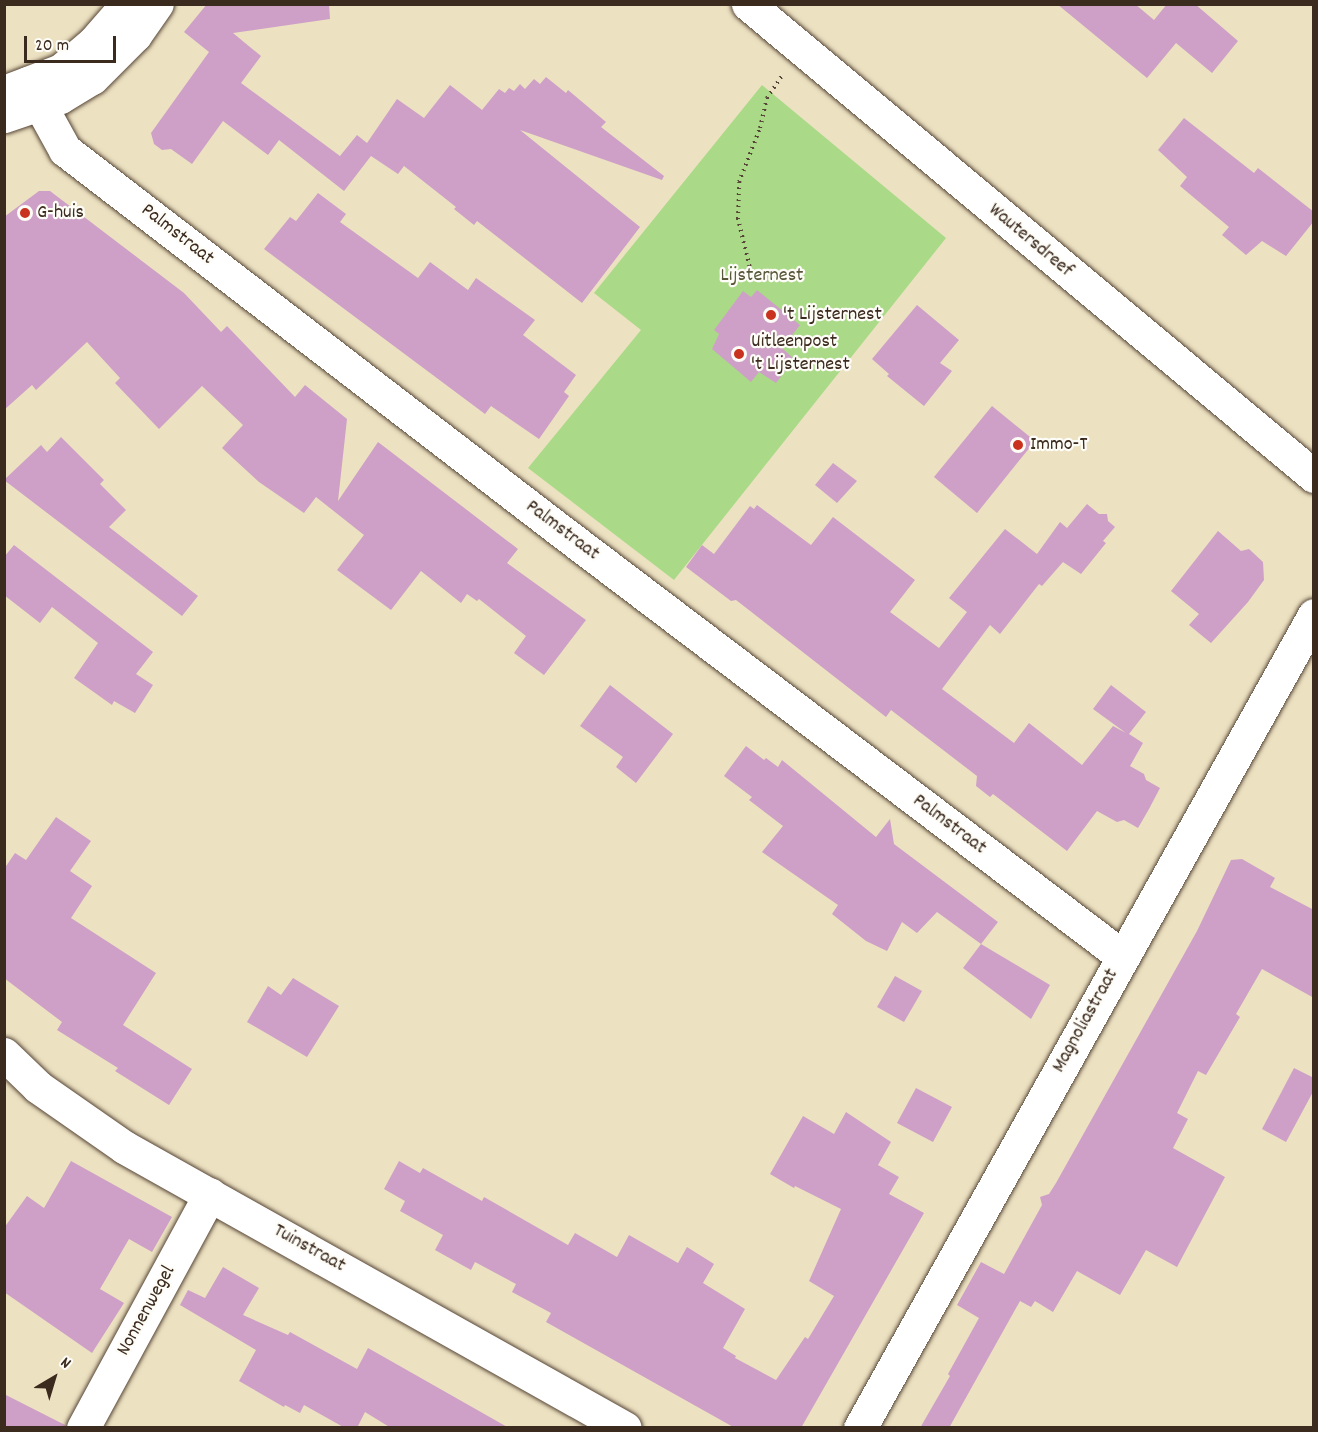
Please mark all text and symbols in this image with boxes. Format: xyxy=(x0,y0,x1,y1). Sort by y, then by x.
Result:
scale bar xyxy=(27,24,118,62)
text: 20 m xyxy=(35,34,69,59)
street label: Palmstraat xyxy=(136,199,218,271)
street label: Wautersdreef xyxy=(983,199,1077,283)
place label: G-huis xyxy=(37,201,84,225)
marker: G-huis xyxy=(18,206,32,220)
park label: Lijsternest xyxy=(721,264,803,288)
place label: 't Lijsternest xyxy=(783,303,882,327)
marker: 't Lijsternest xyxy=(764,308,778,322)
place label: Uitleenpost 't Lijsternest xyxy=(751,330,850,377)
marker: Uitleenpost 't Lijsternest xyxy=(732,347,746,361)
place label: Immo-T xyxy=(1030,433,1087,457)
marker: Immo-T xyxy=(1011,438,1025,452)
street label: Palmstraat xyxy=(520,495,604,567)
street label: Palmstraat xyxy=(907,789,991,861)
street label: Magnoliastraat xyxy=(1048,965,1124,1077)
street label: Tuinstraat xyxy=(269,1219,349,1279)
street label: Nonnenwegel xyxy=(112,1262,182,1360)
north arrow xyxy=(24,1348,84,1408)
text: N xyxy=(55,1352,76,1375)

